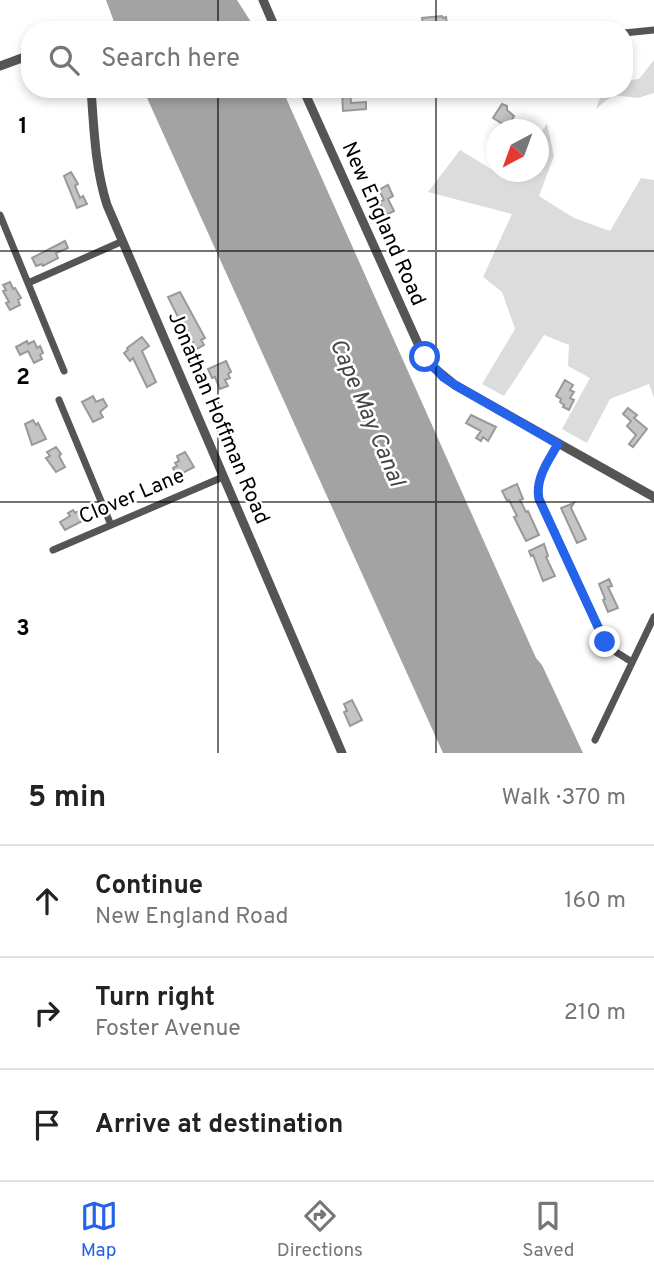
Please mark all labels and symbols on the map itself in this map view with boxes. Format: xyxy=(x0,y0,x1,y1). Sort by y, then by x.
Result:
text: 1 xyxy=(18,113,28,142)
north arrow xyxy=(486,119,549,182)
street label: New England Road xyxy=(335,138,431,310)
street label: Jonathan Hoffman Road xyxy=(161,308,275,528)
water label: Cape May Canal xyxy=(322,335,411,492)
route start xyxy=(409,341,440,372)
text: 2 xyxy=(16,364,30,393)
street label: Clover Lane xyxy=(75,463,189,531)
text: 3 xyxy=(16,615,30,644)
route end xyxy=(589,626,620,657)

